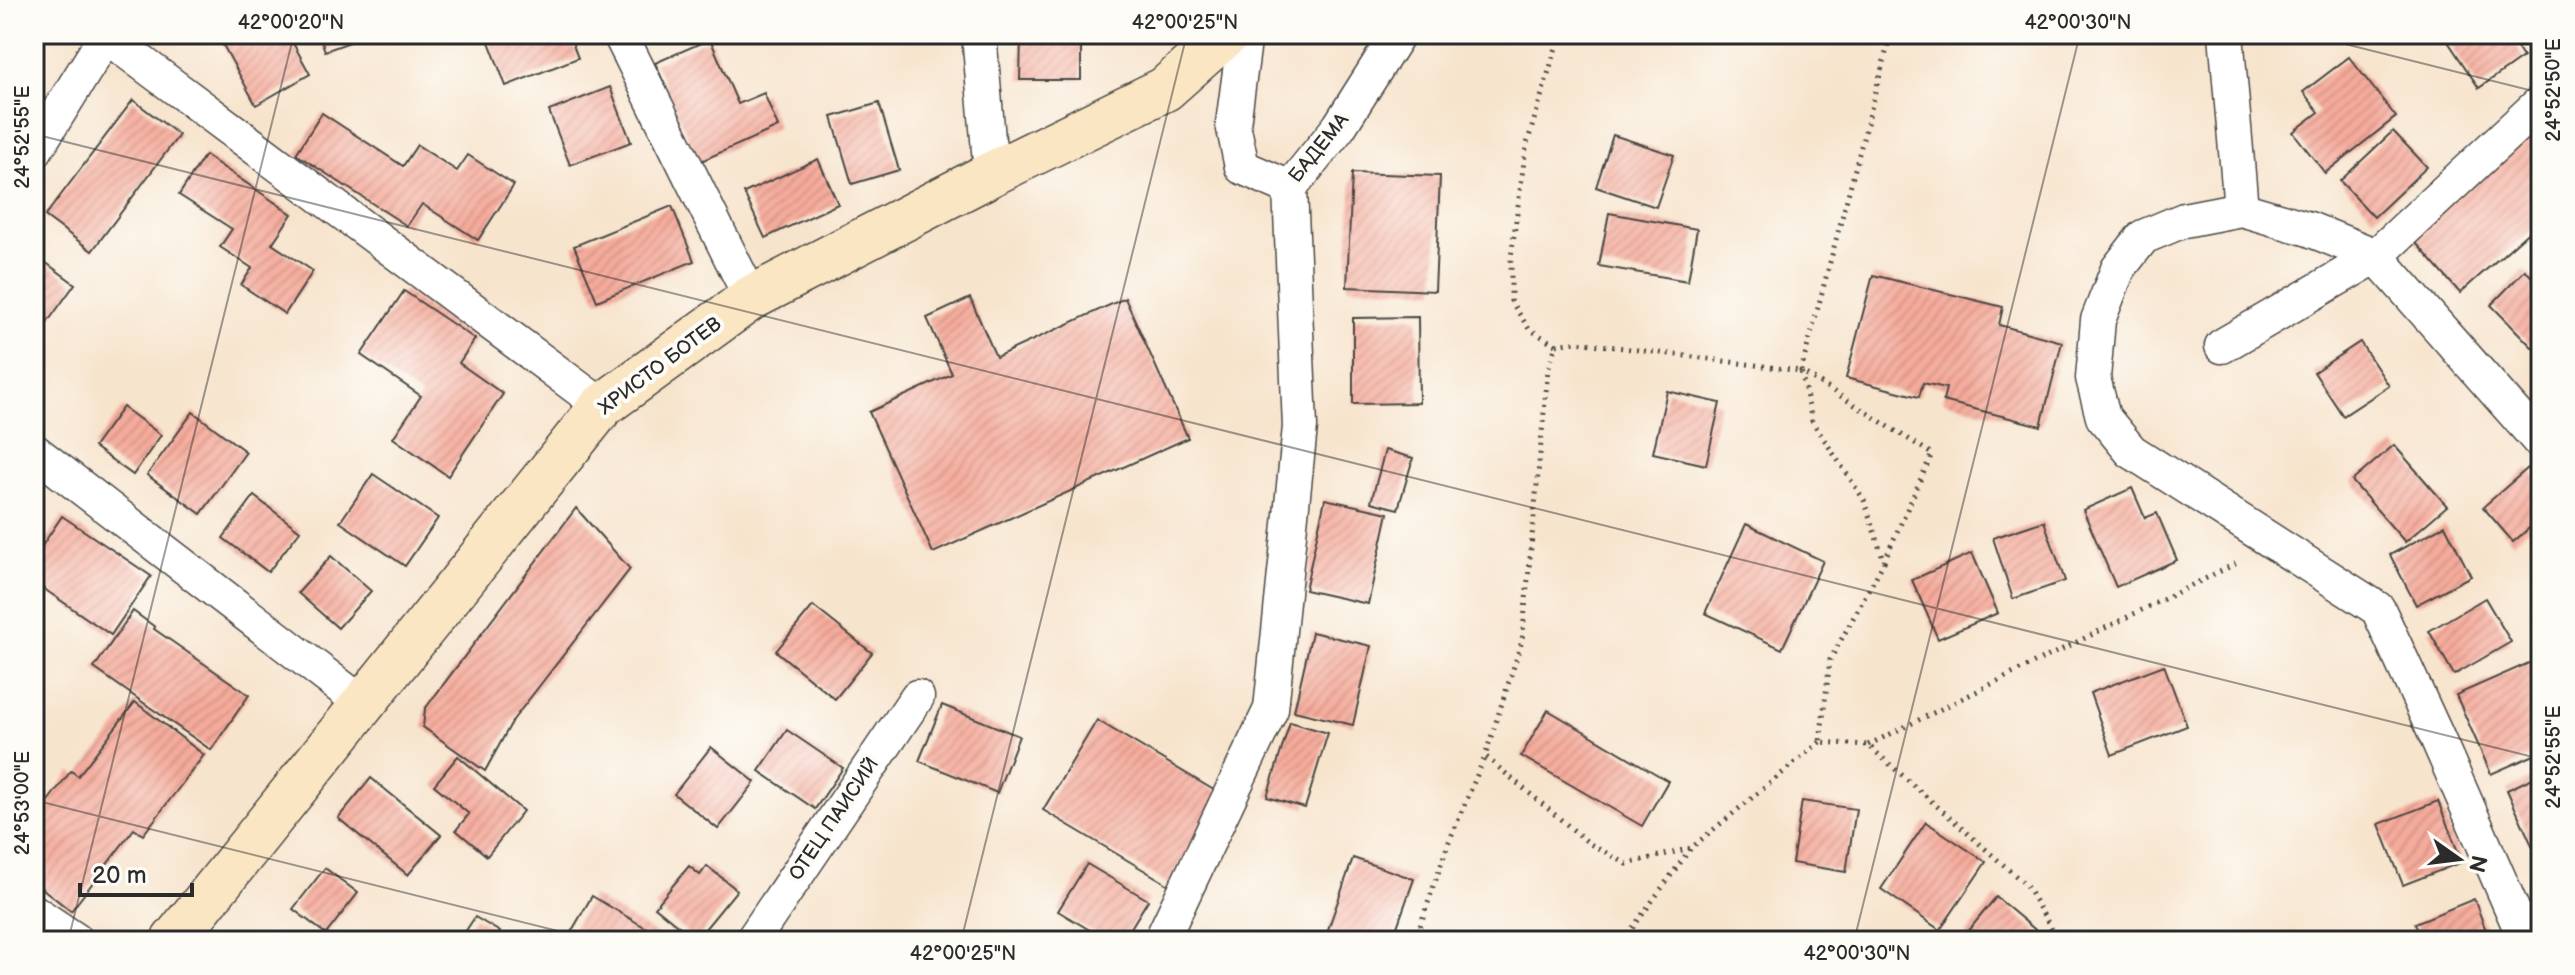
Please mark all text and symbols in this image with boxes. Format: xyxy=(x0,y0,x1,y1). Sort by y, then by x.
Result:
text: 42°00'20"N xyxy=(238,11,344,35)
text: 42°00'25"N xyxy=(1132,11,1238,35)
text: 42°00'30"N xyxy=(2024,11,2132,35)
text: 24°52'50"E xyxy=(2542,38,2566,142)
text: 24°52'55"E xyxy=(11,85,35,189)
street label: БАДЕМА xyxy=(1284,108,1355,187)
street label: ХРИСТО БОТЕВ xyxy=(594,312,726,420)
text: 24°52'55"E xyxy=(2542,705,2566,809)
text: 24°53'00"E xyxy=(11,751,35,855)
street label: ОТЕЦ ПАИСИЙ xyxy=(784,753,884,885)
north arrow xyxy=(2419,819,2499,899)
scale bar xyxy=(80,847,192,897)
text: N xyxy=(2462,852,2492,875)
text: 20 m xyxy=(92,861,147,890)
text: 42°00'25"N xyxy=(910,942,1016,966)
text: 42°00'30"N xyxy=(1803,942,1911,966)

